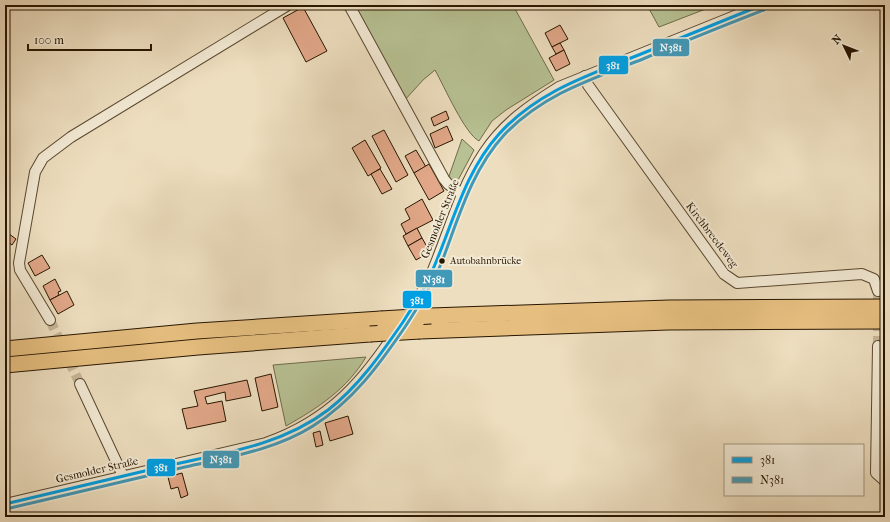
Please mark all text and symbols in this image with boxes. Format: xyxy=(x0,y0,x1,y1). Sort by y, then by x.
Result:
scale bar xyxy=(28,26,151,52)
north arrow xyxy=(824,26,864,66)
text: N xyxy=(829,32,845,47)
text: 100 m xyxy=(34,33,64,47)
line badge: N381 xyxy=(652,38,690,57)
text: N381 xyxy=(660,41,682,54)
line badge: 381 xyxy=(598,55,629,75)
text: 381 xyxy=(606,59,620,72)
street label: Gesmolder Straße xyxy=(418,177,462,260)
street label: Kirchbreedeweg xyxy=(683,200,741,270)
place label: Autobahnbrücke xyxy=(449,255,521,267)
marker: Autobahnbrücke xyxy=(437,256,447,266)
line badge: N381 xyxy=(415,269,453,288)
text: N381 xyxy=(423,273,445,286)
line badge: 381 xyxy=(402,290,432,309)
text: 381 xyxy=(410,294,424,307)
legend xyxy=(724,444,864,496)
line badge: N381 xyxy=(202,450,240,469)
text: N381 xyxy=(210,453,232,466)
text: 381 xyxy=(760,453,775,467)
street label: Gesmolder Straße xyxy=(55,454,140,486)
line badge: 381 xyxy=(146,458,176,477)
text: 381 xyxy=(154,461,168,474)
text: N381 xyxy=(760,473,784,487)

